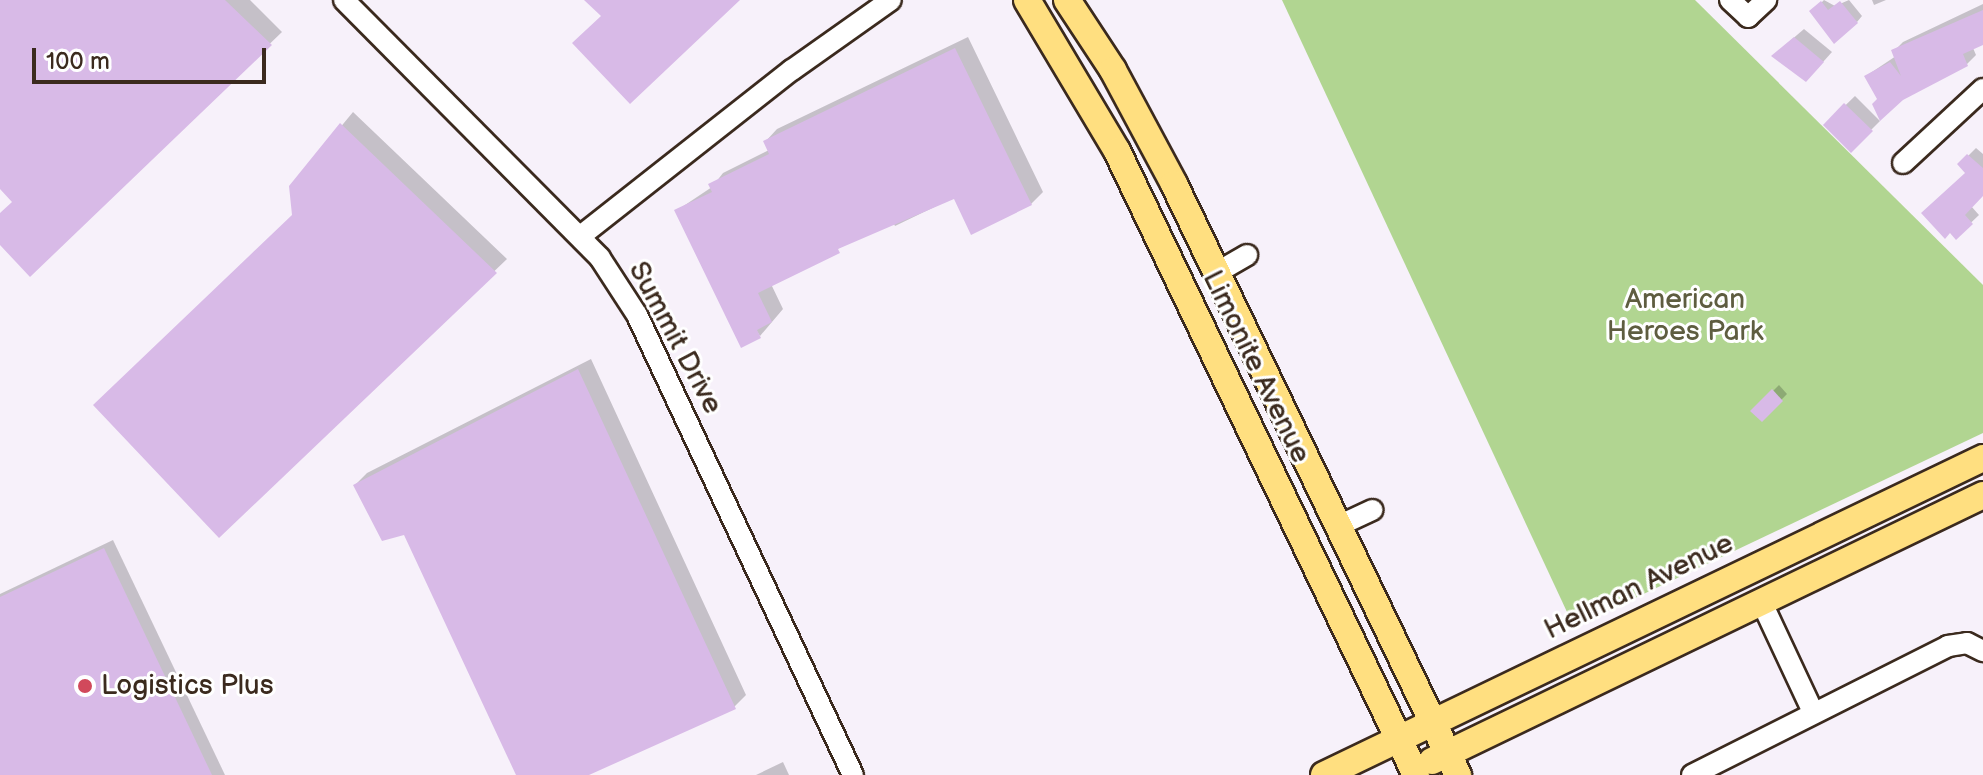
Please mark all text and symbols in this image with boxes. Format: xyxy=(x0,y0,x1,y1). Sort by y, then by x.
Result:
scale bar xyxy=(36,32,270,82)
text: 100 m xyxy=(46,47,110,76)
street label: Summit Drive xyxy=(621,256,729,420)
street label: Limonite Avenue xyxy=(1195,265,1317,469)
park label: American Heroes Park xyxy=(1607,283,1763,349)
street label: Hellman Avenue xyxy=(1539,527,1739,647)
place label: Logistics Plus xyxy=(101,669,274,703)
marker: Logistics Plus xyxy=(76,677,94,695)

